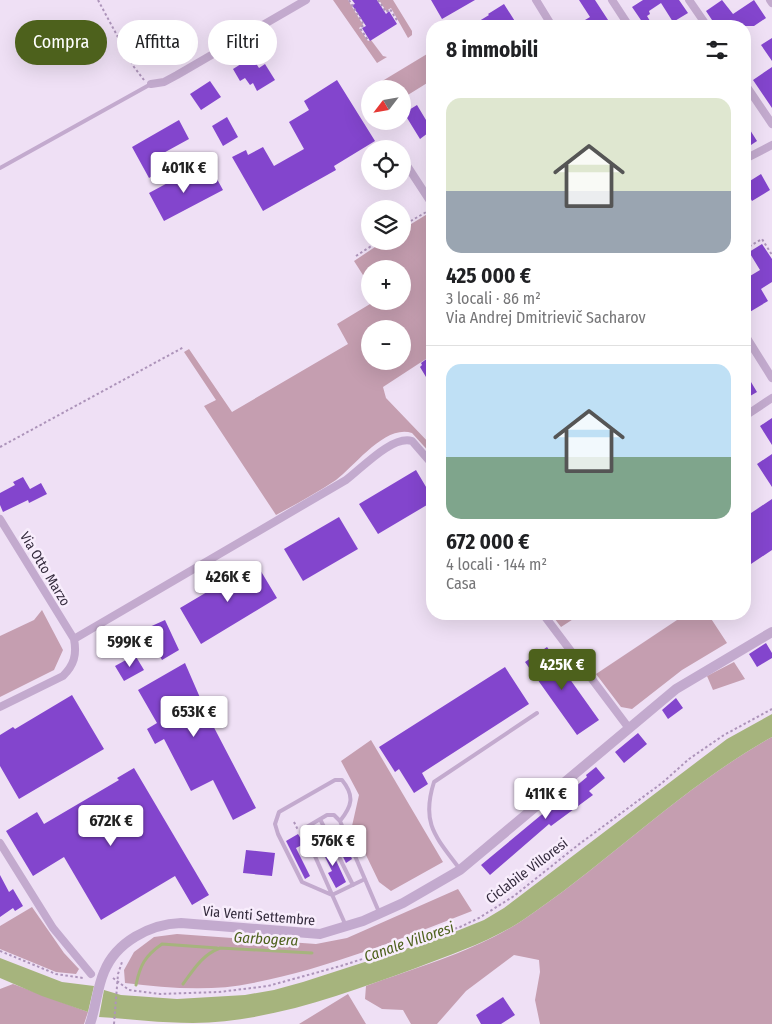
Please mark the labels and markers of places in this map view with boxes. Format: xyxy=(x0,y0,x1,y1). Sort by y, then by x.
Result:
pin: 401K € xyxy=(143,152,225,194)
pin: 426K € xyxy=(187,560,269,603)
pin: 599K € xyxy=(89,626,171,668)
pin: 425K € xyxy=(521,648,603,691)
pin: 653K € xyxy=(153,696,235,738)
pin: 411K € xyxy=(505,778,587,820)
pin: 672K € xyxy=(70,804,152,847)
pin: 576K € xyxy=(292,824,374,867)

